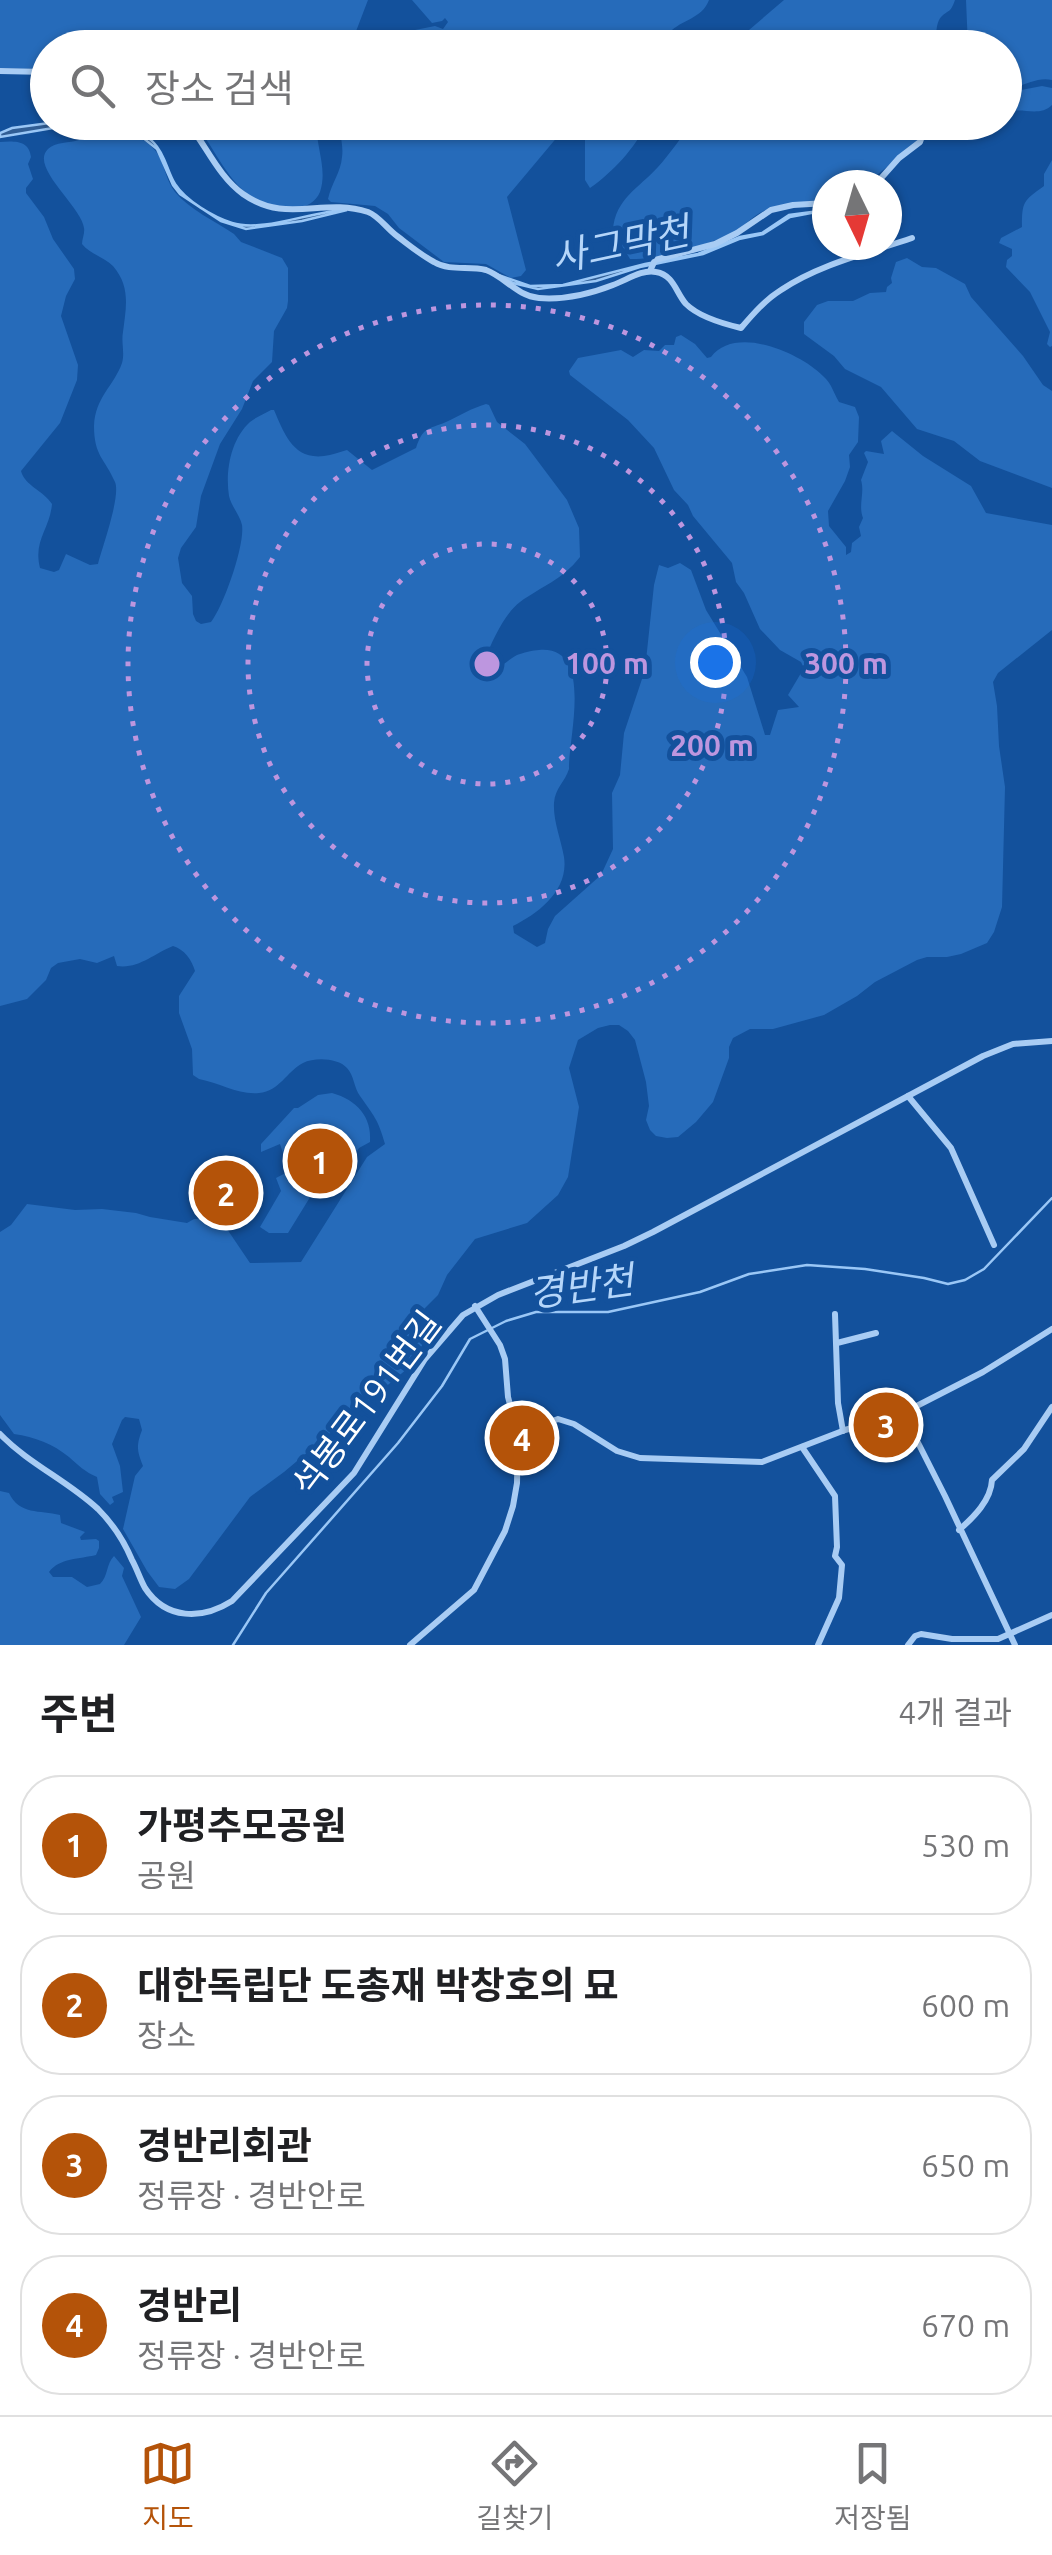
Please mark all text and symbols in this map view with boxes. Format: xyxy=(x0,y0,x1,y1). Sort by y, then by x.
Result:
search box xyxy=(30,30,1022,140)
icon: search xyxy=(65,58,120,113)
text: 장소 검색 xyxy=(145,67,294,109)
north arrow xyxy=(812,170,902,260)
water label: 사그막천 xyxy=(547,208,697,279)
your location xyxy=(690,637,741,688)
centre of rings xyxy=(469,646,505,682)
text: 100 m xyxy=(565,646,649,680)
text: 300 m xyxy=(804,646,888,680)
text: 200 m xyxy=(670,728,754,762)
pin: 1 xyxy=(288,1124,352,1198)
pin: 2 xyxy=(194,1156,258,1230)
water label: 경반천 xyxy=(526,1257,640,1314)
street label: 석봉로191번길 xyxy=(284,1303,448,1503)
pin: 3 xyxy=(854,1388,918,1462)
pin: 4 xyxy=(490,1400,554,1476)
text: 주변 xyxy=(40,1690,117,1737)
text: 4개 결과 xyxy=(898,1694,1012,1730)
text: 가평추모공원 xyxy=(137,1804,347,1846)
text: 1 xyxy=(65,1827,84,1863)
text: 530 m xyxy=(921,1827,1010,1863)
text: 공원 xyxy=(137,1857,196,1893)
text: 대한독립단 도총재 박창호의 묘 xyxy=(137,1964,619,2006)
text: 2 xyxy=(65,1987,84,2023)
text: 600 m xyxy=(921,1987,1010,2023)
text: 장소 xyxy=(137,2017,196,2053)
text: 경반리회관 xyxy=(137,2124,312,2166)
text: 3 xyxy=(65,2147,84,2183)
text: 650 m xyxy=(921,2147,1010,2183)
text: 정류장 · 경반안로 xyxy=(137,2177,366,2213)
text: 경반리 xyxy=(137,2284,242,2326)
text: 4 xyxy=(65,2307,84,2343)
text: 670 m xyxy=(921,2307,1010,2343)
text: 정류장 · 경반안로 xyxy=(137,2337,366,2373)
tab: 지도 xyxy=(140,2436,195,2536)
tab: 길찾기 xyxy=(476,2436,554,2536)
tab: 저장됨 xyxy=(834,2436,912,2536)

